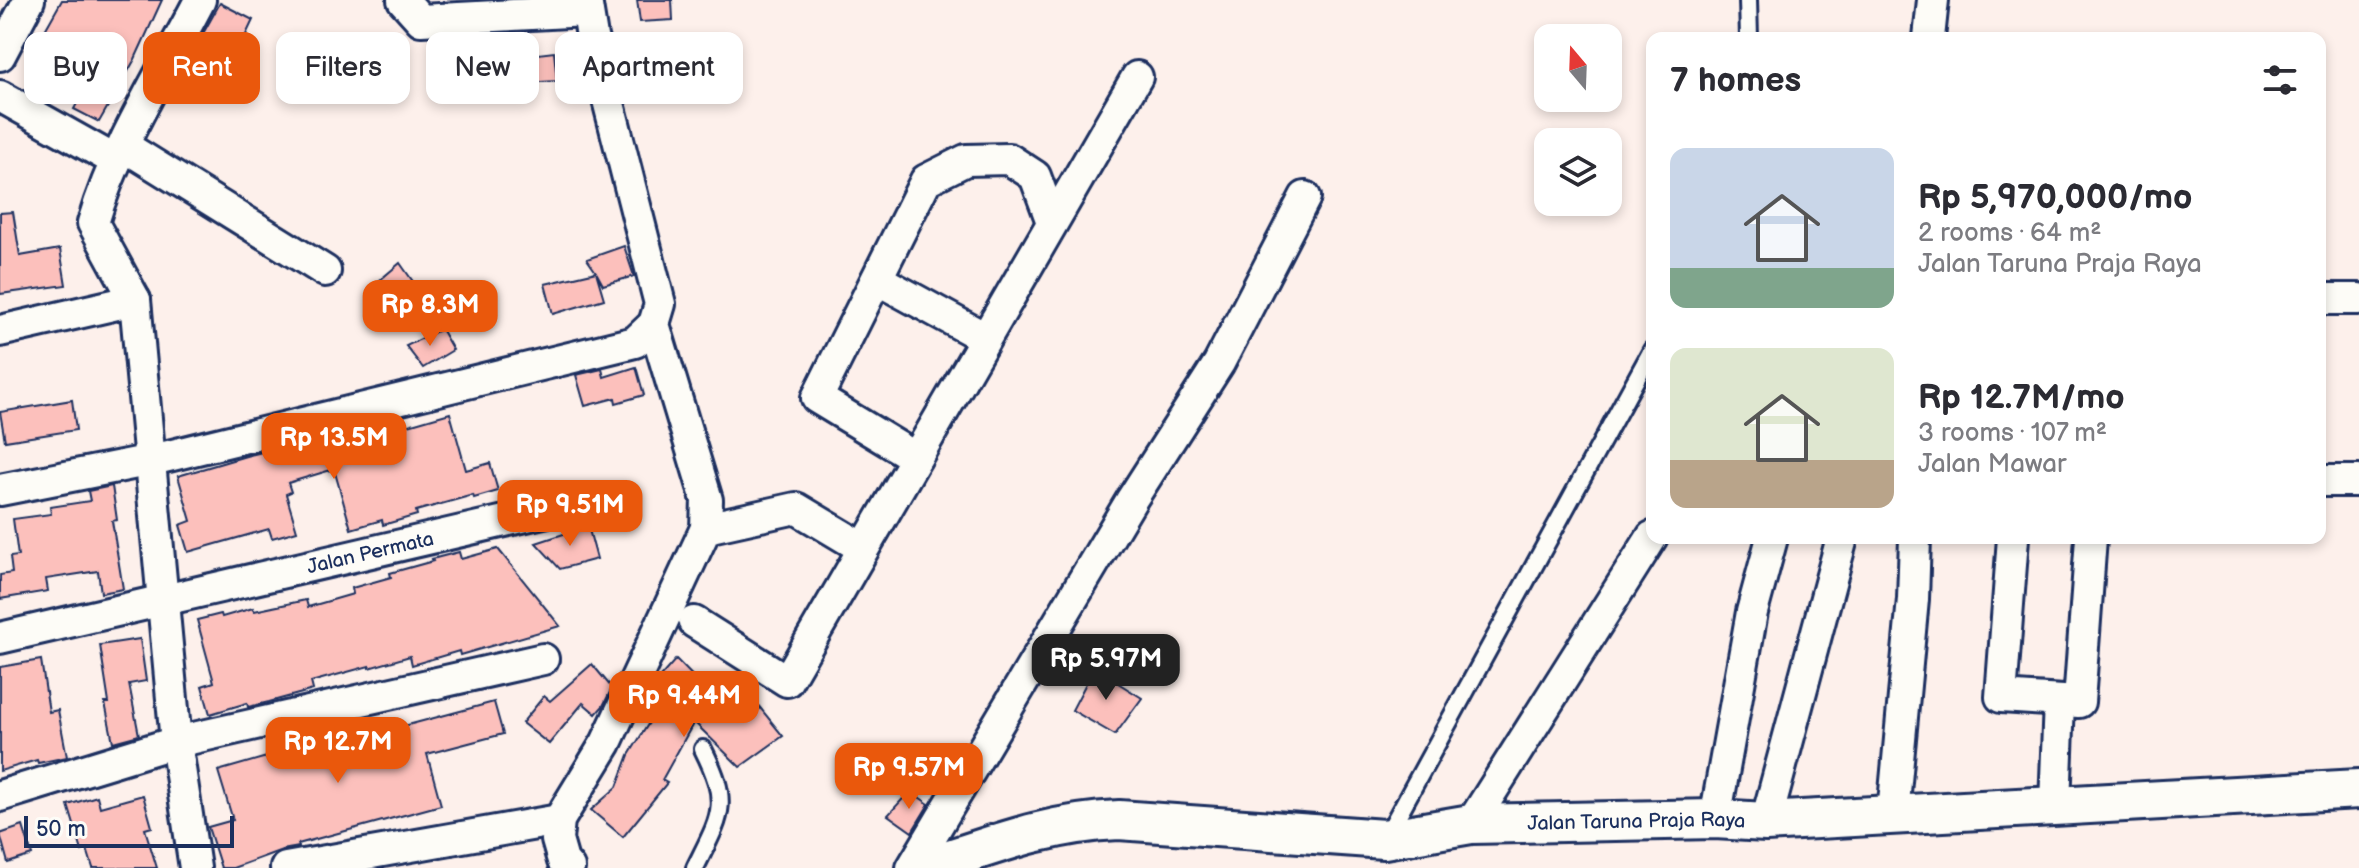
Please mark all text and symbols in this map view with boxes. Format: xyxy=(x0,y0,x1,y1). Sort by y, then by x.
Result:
north arrow xyxy=(1534,24,1622,112)
map controls xyxy=(1534,24,1622,216)
chip: Buy xyxy=(24,32,127,104)
chip: Rent xyxy=(143,32,260,104)
chip: Filters xyxy=(276,32,410,104)
chip: New xyxy=(426,32,539,104)
chip: Apartment xyxy=(555,32,743,104)
icon: filters xyxy=(2258,58,2302,102)
text: 7 homes xyxy=(1670,60,1801,101)
button: layers xyxy=(1534,128,1622,216)
text: Rp 5,970,000/mo xyxy=(1918,177,2192,218)
icon: home xyxy=(1734,180,1830,276)
text: 2 rooms · 64 m² xyxy=(1918,218,2102,249)
text: Jalan Taruna Praja Raya xyxy=(1918,249,2202,280)
pin: Rp 8.3M xyxy=(356,280,504,348)
text: Rp 8.3M xyxy=(381,290,479,321)
text: Rp 12.7M/mo xyxy=(1918,377,2125,418)
icon: home xyxy=(1734,380,1830,476)
pin: Rp 13.5M xyxy=(251,413,417,481)
text: 3 rooms · 107 m² xyxy=(1918,418,2107,449)
text: Rp 13.5M xyxy=(279,423,389,454)
text: Jalan Mawar xyxy=(1918,449,2066,480)
pin: Rp 9.51M xyxy=(487,480,653,548)
text: Rp 9.51M xyxy=(515,490,625,521)
street label: Jalan Permata xyxy=(305,527,436,579)
pin: Rp 5.97M xyxy=(1023,634,1189,702)
text: Rp 5.97M xyxy=(1050,644,1162,675)
pin: Rp 9.44M xyxy=(601,671,767,739)
text: Rp 9.44M xyxy=(627,681,741,712)
pin: Rp 12.7M xyxy=(255,717,421,785)
text: Rp 12.7M xyxy=(284,727,392,758)
pin: Rp 9.57M xyxy=(826,743,992,811)
text: Rp 9.57M xyxy=(853,753,965,784)
street label: Jalan Taruna Praja Raya xyxy=(1527,808,1746,836)
scale bar xyxy=(24,812,234,848)
text: 50 m xyxy=(36,816,86,843)

